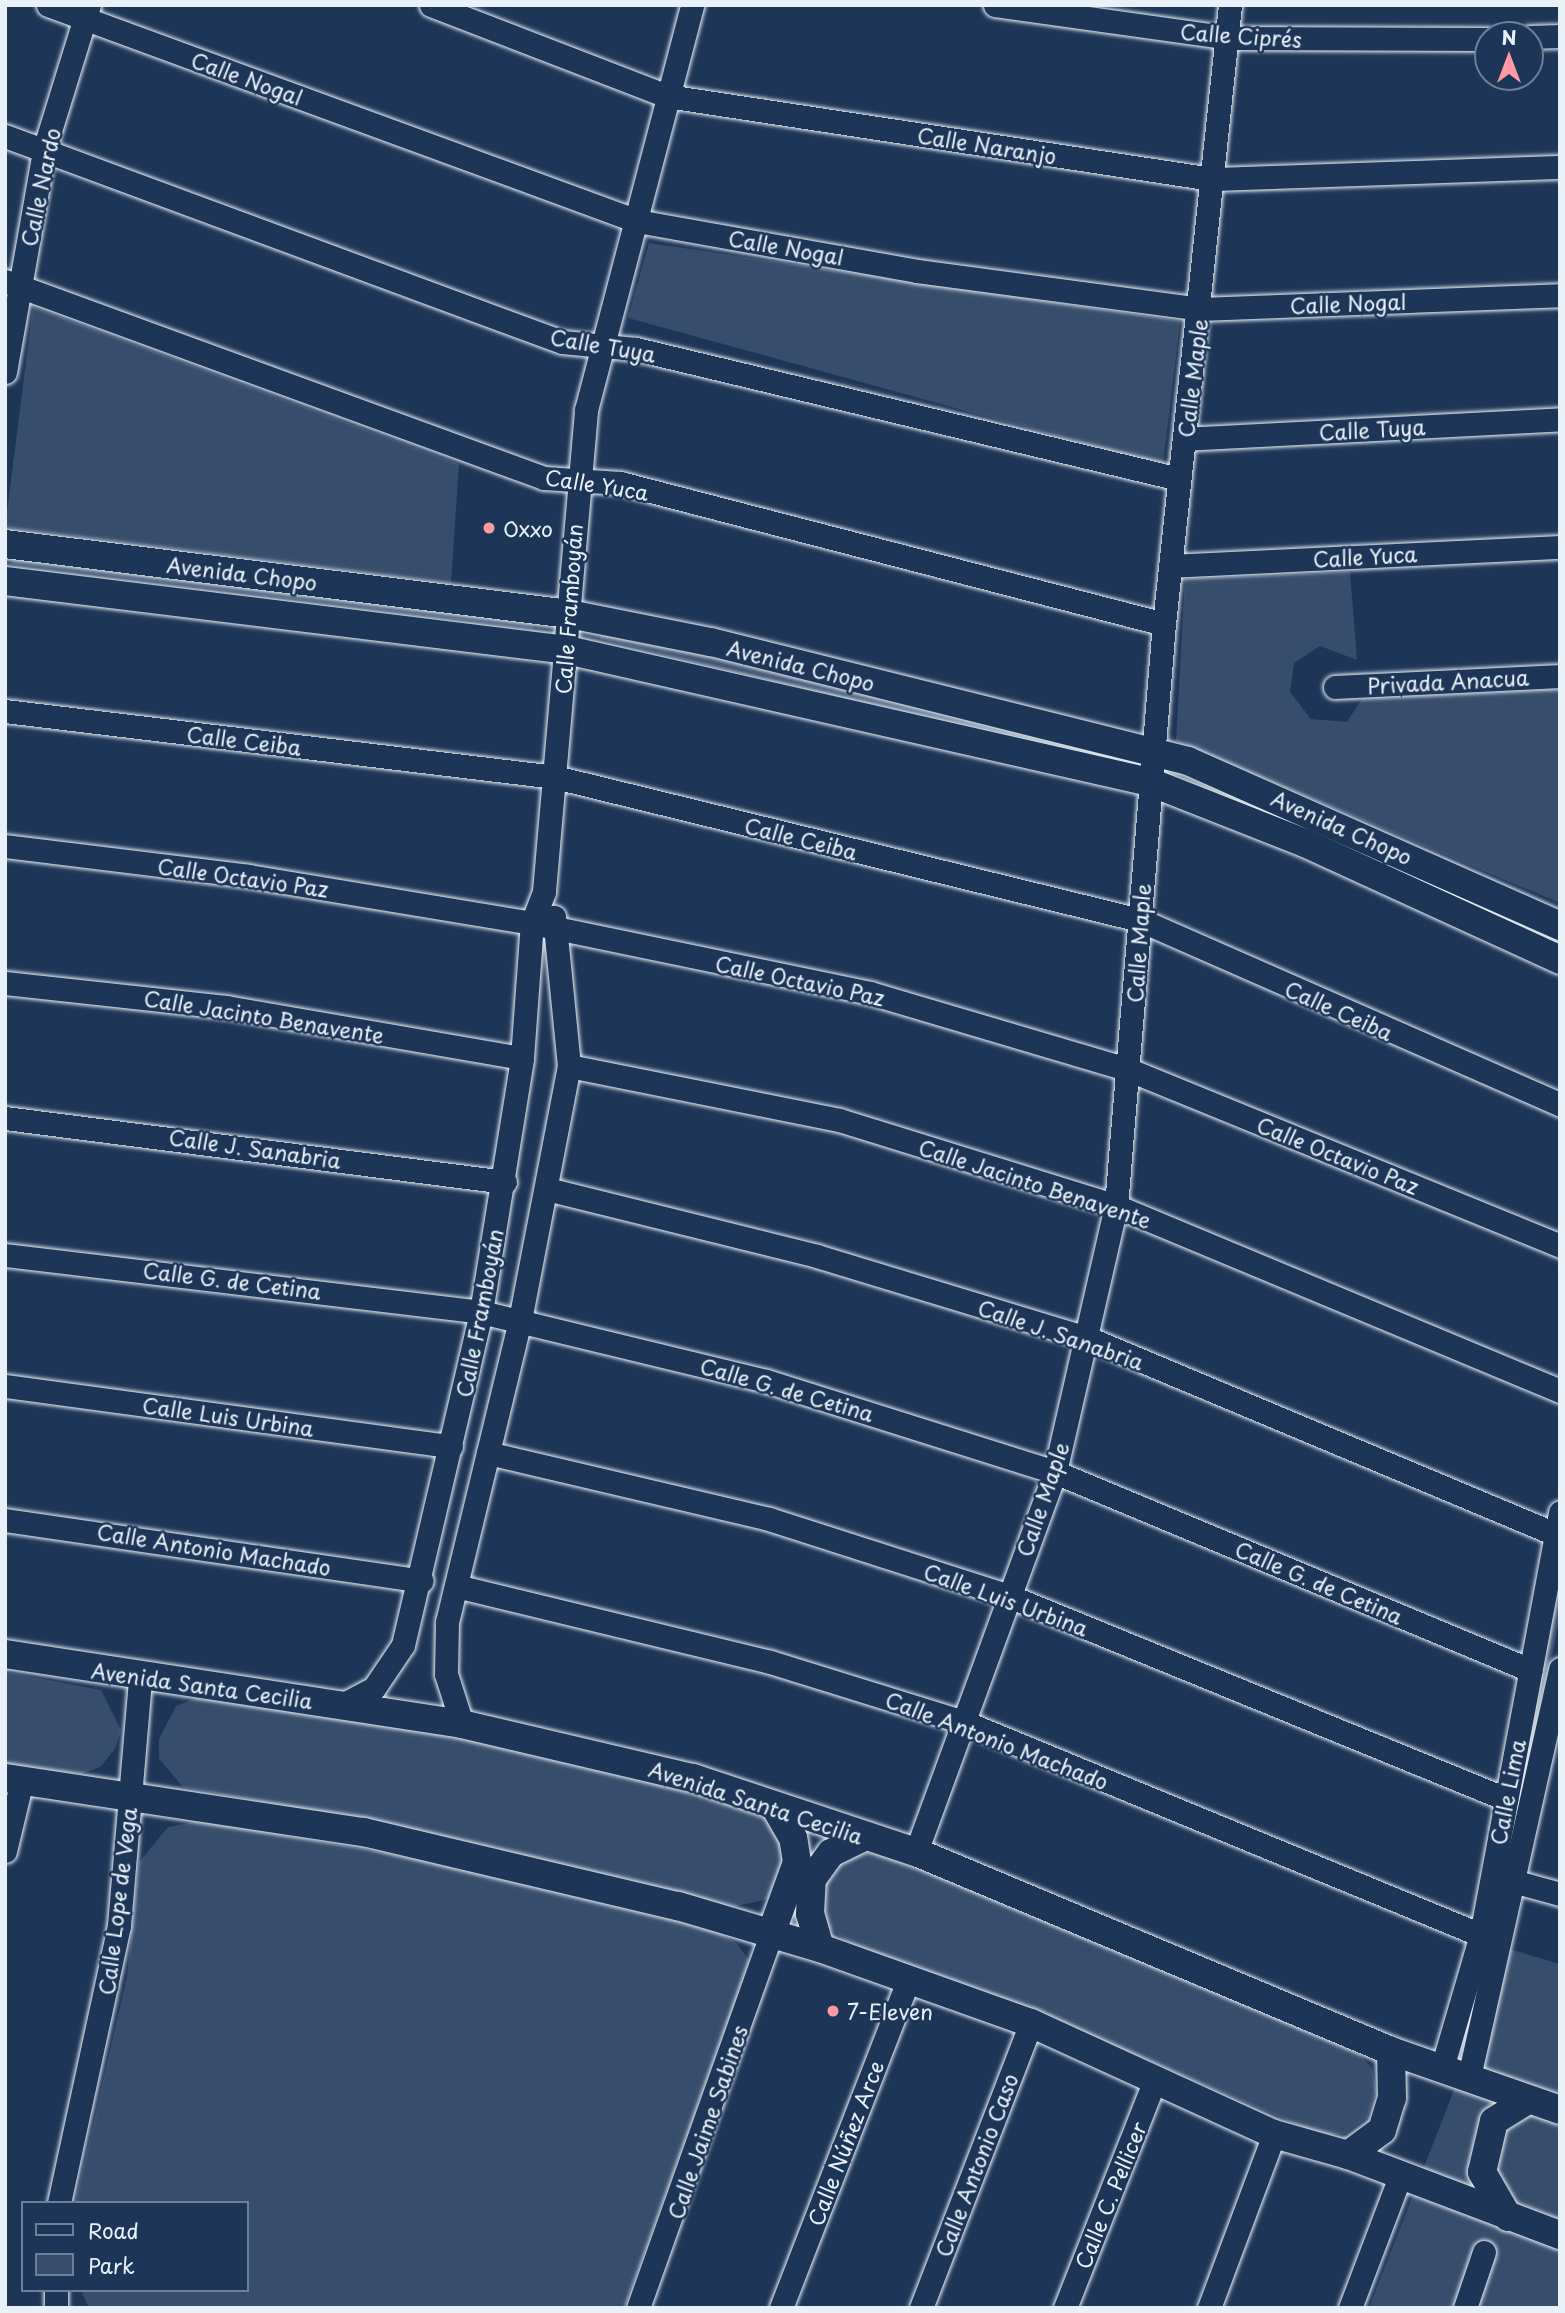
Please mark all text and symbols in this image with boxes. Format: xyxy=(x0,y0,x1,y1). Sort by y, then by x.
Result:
street label: Calle Ciprés xyxy=(1179,18,1303,52)
north arrow xyxy=(1474,21,1544,91)
text: N xyxy=(1501,23,1517,51)
street label: Calle Nogal xyxy=(187,46,307,110)
street label: Calle Naranjo xyxy=(916,122,1058,168)
street label: Calle Nardo xyxy=(15,126,65,248)
street label: Calle Nogal xyxy=(726,224,846,270)
street label: Calle Nogal xyxy=(1289,288,1407,318)
street label: Calle Maple xyxy=(1172,317,1212,439)
street label: Calle Tuya xyxy=(548,323,658,367)
street label: Calle Tuya xyxy=(1318,414,1426,444)
street label: Calle Yuca xyxy=(543,463,651,505)
place label: Oxxo xyxy=(503,515,553,541)
marker: Oxxo xyxy=(481,520,497,536)
street label: Calle Framboyán xyxy=(549,522,587,696)
street label: Calle Yuca xyxy=(1311,541,1419,571)
street label: Avenida Chopo xyxy=(165,551,319,595)
street label: Avenida Chopo xyxy=(725,634,877,696)
street label: Privada Anacua xyxy=(1367,664,1529,698)
street label: Calle Ceiba xyxy=(185,720,303,760)
street label: Avenida Chopo xyxy=(1268,785,1416,869)
street label: Calle Ceiba xyxy=(742,812,860,864)
street label: Calle Octavio Paz xyxy=(155,852,331,902)
street label: Calle Maple xyxy=(1121,882,1155,1004)
street label: Calle Octavio Paz xyxy=(712,950,888,1010)
street label: Calle Ceiba xyxy=(1281,975,1397,1045)
street label: Calle Jacinto Benavente xyxy=(141,984,387,1048)
street label: Calle Octavio Paz xyxy=(1252,1111,1424,1199)
street label: Calle J. Sanabria xyxy=(166,1123,344,1173)
street label: Calle Jacinto Benavente xyxy=(915,1133,1155,1233)
street label: Calle Framboyán xyxy=(450,1226,508,1400)
street label: Calle G. de Cetina xyxy=(139,1256,325,1304)
street label: Calle J. Sanabria xyxy=(973,1293,1149,1375)
street label: Calle G. de Cetina xyxy=(695,1352,879,1426)
street label: Calle Luis Urbina xyxy=(140,1391,316,1441)
street label: Calle Maple xyxy=(1011,1438,1073,1560)
street label: Calle Antonio Machado xyxy=(95,1518,333,1580)
street label: Calle G. de Cetina xyxy=(1230,1535,1408,1629)
street label: Calle Luis Urbina xyxy=(920,1558,1092,1640)
street label: Avenida Santa Cecilia xyxy=(91,1657,313,1713)
street label: Calle Antonio Machado xyxy=(882,1686,1112,1794)
street label: Calle Lima xyxy=(1484,1737,1530,1847)
street label: Avenida Santa Cecilia xyxy=(647,1756,865,1848)
street label: Calle Lope de Vega xyxy=(93,1804,141,1998)
place label: 7-Eleven xyxy=(847,1998,933,2024)
marker: 7-Eleven xyxy=(825,2003,841,2019)
street label: Calle Jaime Sabines xyxy=(662,2021,752,2223)
street label: Calle Núñez Arce xyxy=(802,2056,888,2230)
street label: Calle Antonio Caso xyxy=(929,2070,1023,2260)
street label: Calle C. Pellicer xyxy=(1069,2117,1151,2273)
legend xyxy=(21,2201,248,2292)
text: Road xyxy=(88,2214,139,2246)
text: Park xyxy=(88,2249,135,2281)

